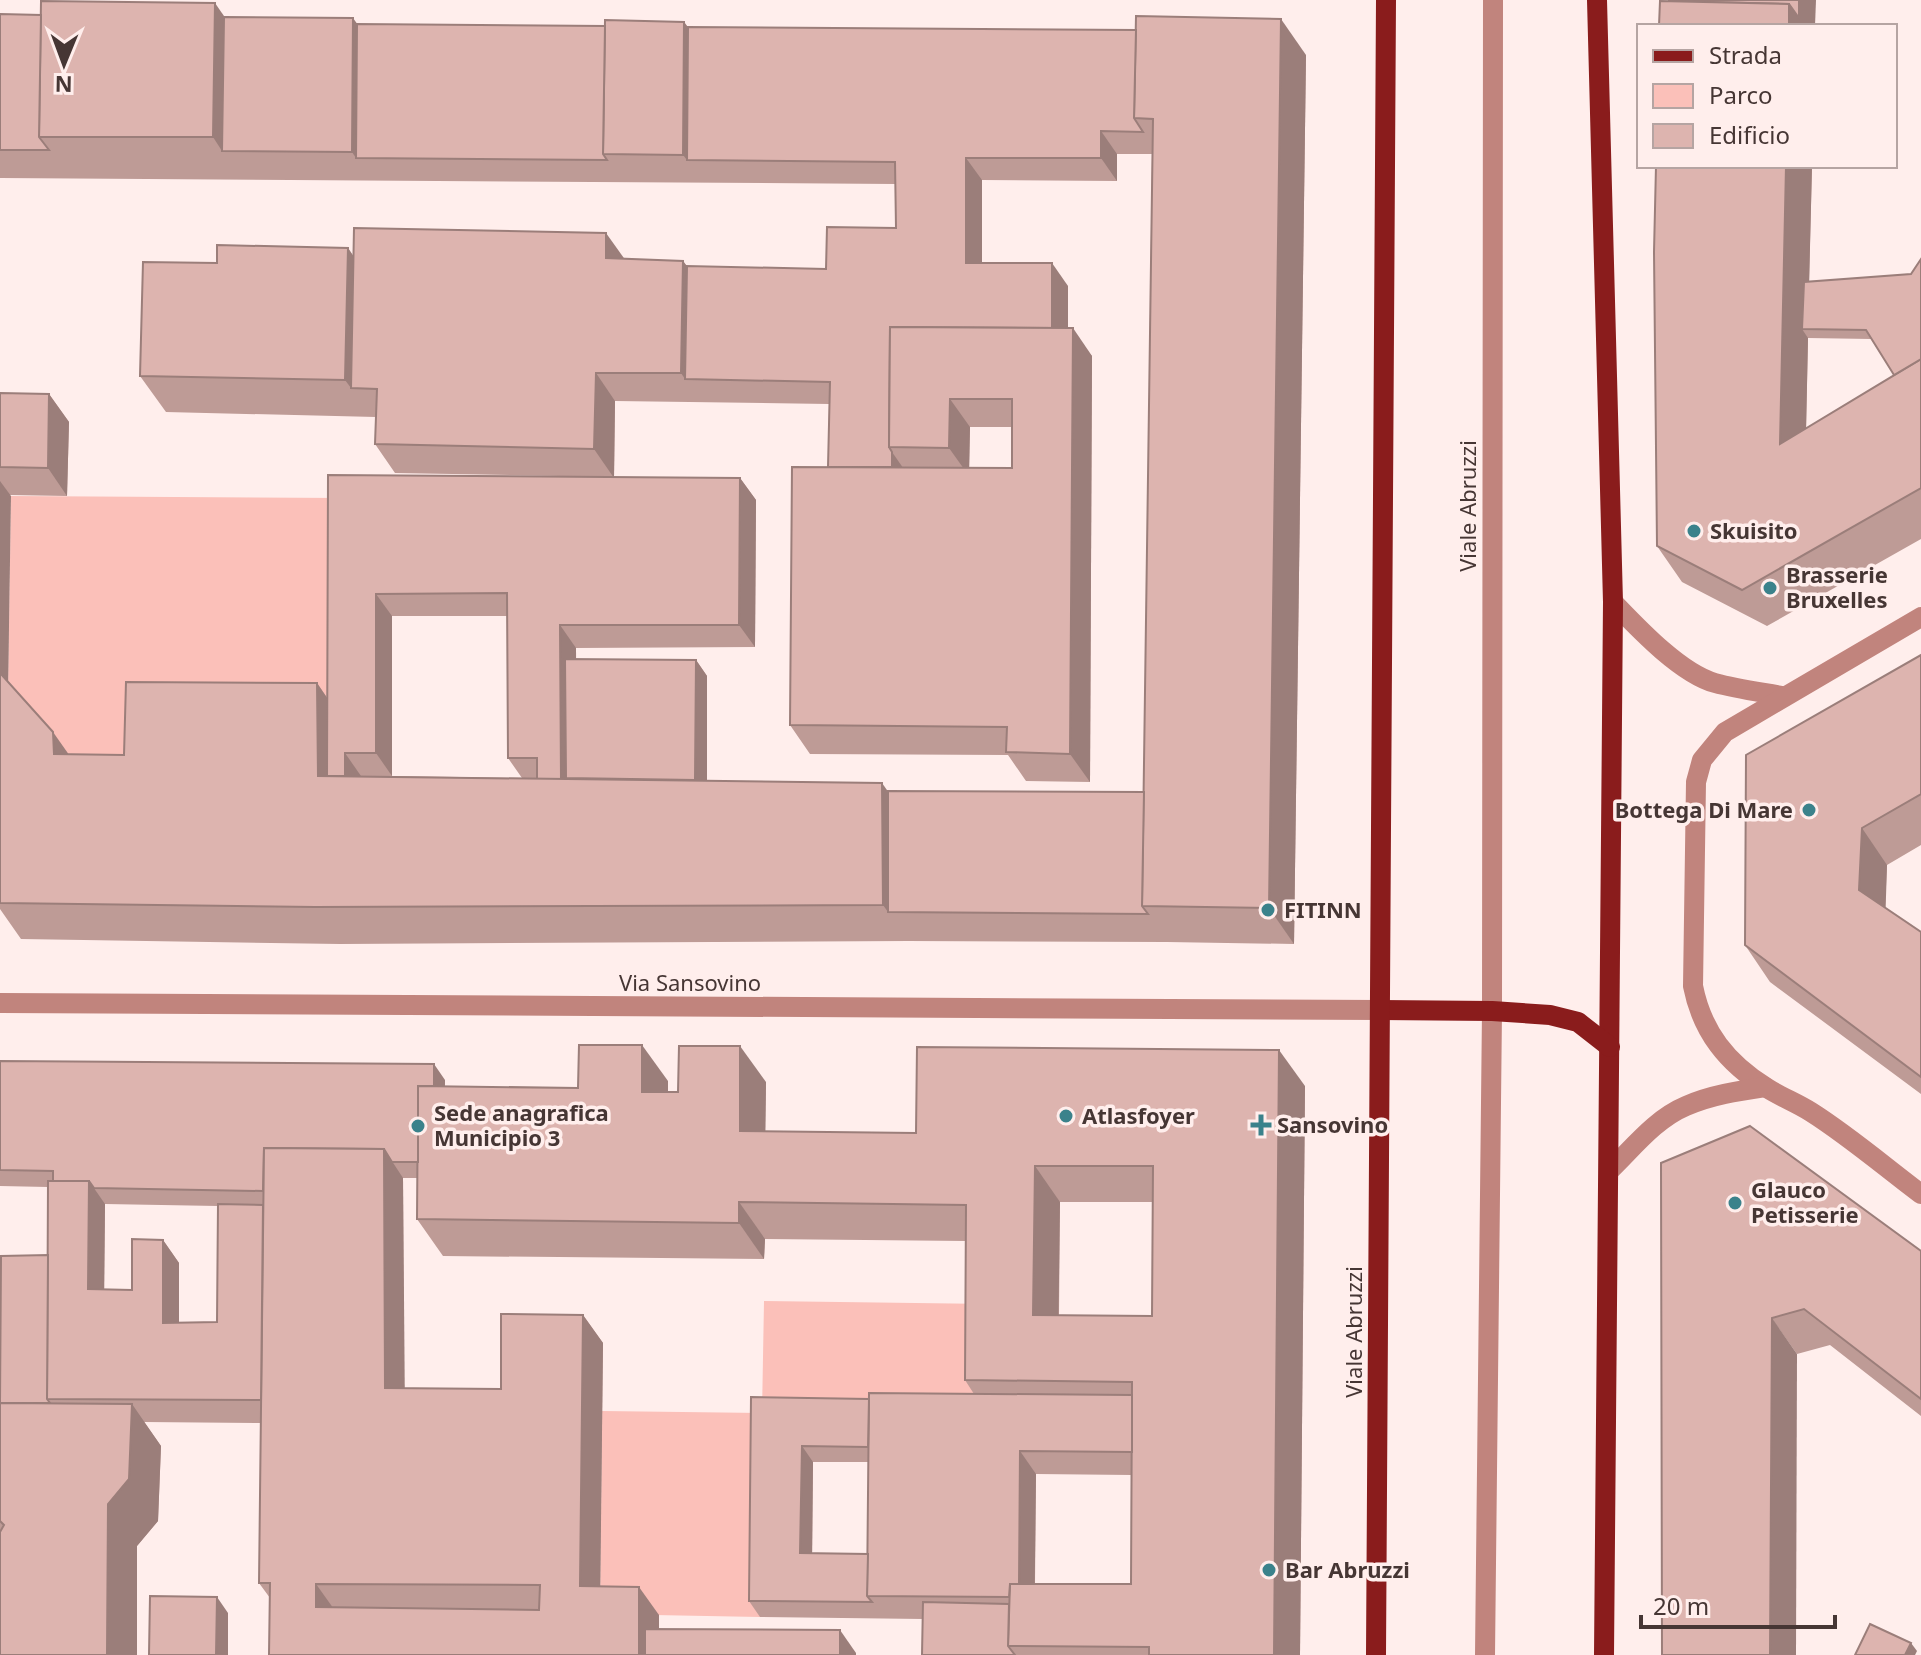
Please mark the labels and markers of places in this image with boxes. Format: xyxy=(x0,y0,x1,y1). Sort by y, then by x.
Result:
place label: Skuisito xyxy=(1710,515,1798,545)
marker: Skuisito xyxy=(1685,522,1703,540)
place label: Brasserie Bruxelles xyxy=(1786,559,1888,614)
marker: Brasserie Bruxelles xyxy=(1761,579,1779,597)
place label: Bottega Di Mare xyxy=(1615,794,1793,824)
marker: Bottega Di Mare xyxy=(1800,801,1818,819)
place label: FITINN xyxy=(1284,894,1362,924)
marker: FITINN xyxy=(1259,901,1277,919)
place label: Sede anagrafica Municipio 3 xyxy=(434,1097,609,1152)
place label: Atlasfoyer xyxy=(1082,1100,1195,1130)
marker: Atlasfoyer xyxy=(1057,1107,1075,1125)
place label: Sansovino xyxy=(1277,1109,1388,1139)
marker: Sansovino xyxy=(1252,1116,1270,1134)
marker: Sede anagrafica Municipio 3 xyxy=(409,1117,427,1135)
place label: Glauco Petisserie xyxy=(1751,1174,1859,1229)
marker: Glauco Petisserie xyxy=(1726,1194,1744,1212)
place label: Bar Abruzzi xyxy=(1285,1554,1410,1584)
marker: Bar Abruzzi xyxy=(1260,1561,1278,1579)

